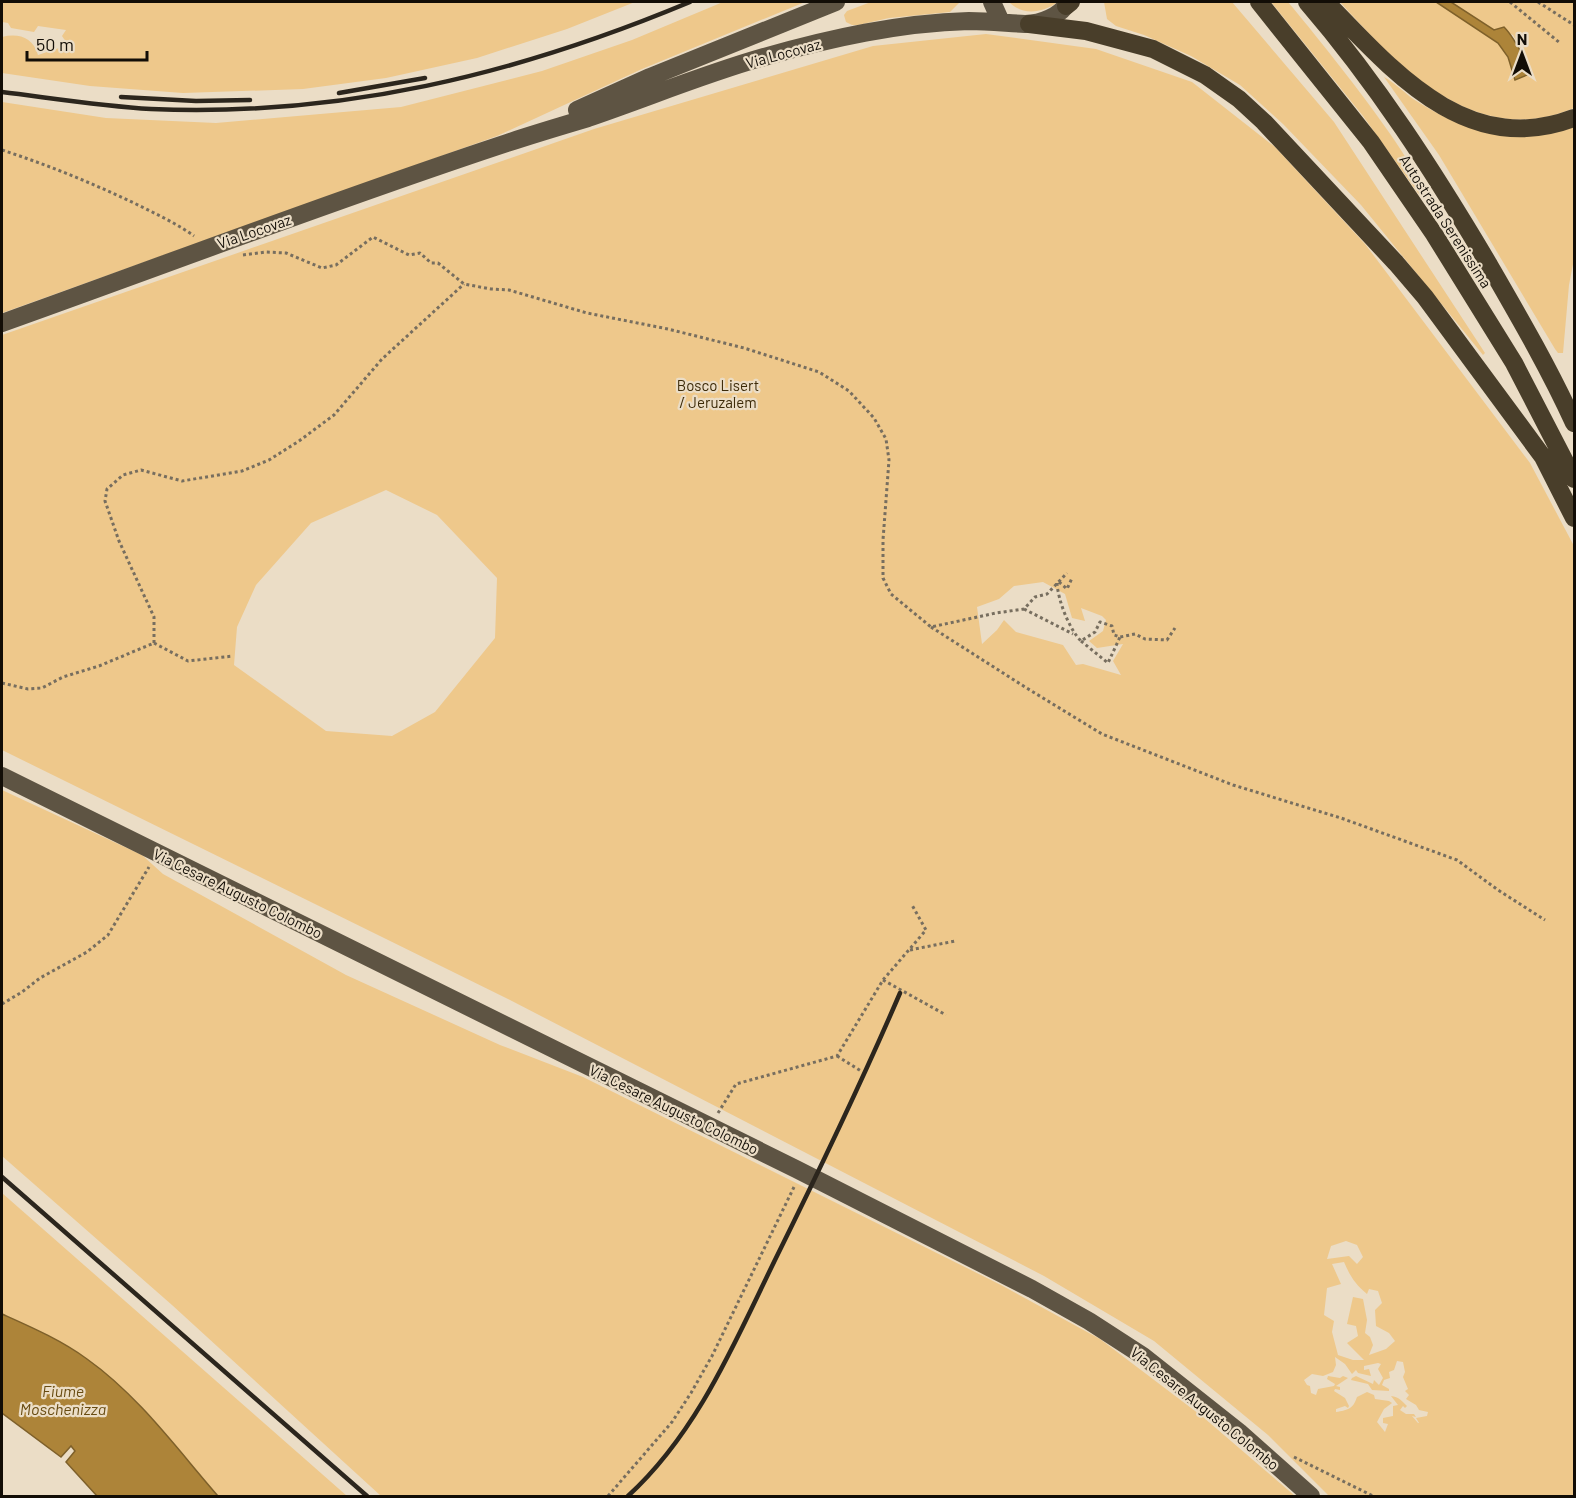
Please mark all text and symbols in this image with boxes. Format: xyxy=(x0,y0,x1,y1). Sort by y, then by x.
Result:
scale bar xyxy=(27,24,147,62)
north arrow xyxy=(1492,24,1552,84)
text: N xyxy=(1517,29,1527,48)
text: 50 m xyxy=(36,33,74,55)
street label: Via Locovaz xyxy=(744,34,823,72)
street label: Autostrada Serenissima xyxy=(1396,151,1496,291)
street label: Via Locovaz xyxy=(215,210,294,252)
park label: Bosco Lisert / Jeruzalem xyxy=(677,376,759,411)
street label: Via Cesare Augusto Colombo xyxy=(151,844,325,942)
street label: Via Cesare Augusto Colombo xyxy=(587,1060,761,1158)
street label: Via Cesare Augusto Colombo xyxy=(1127,1343,1283,1473)
water label: Fiume Moschenizza xyxy=(20,1381,106,1418)

